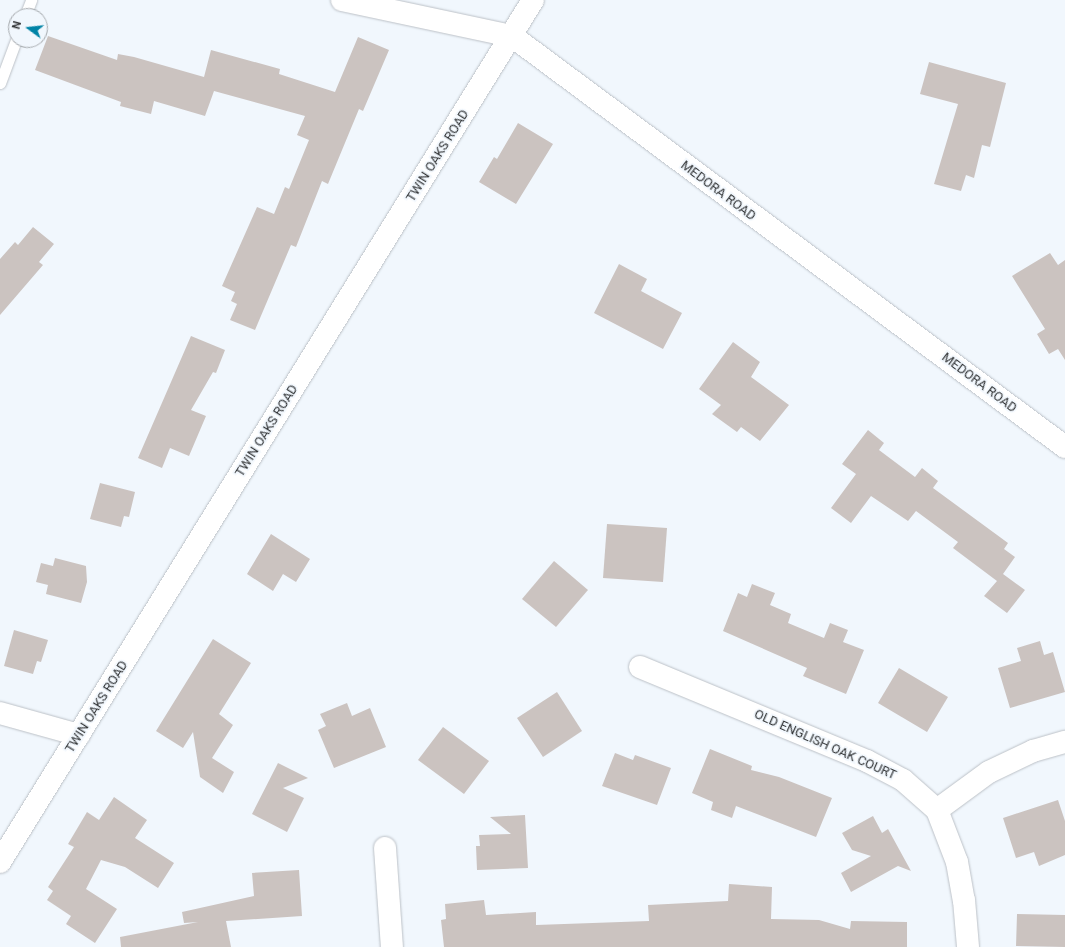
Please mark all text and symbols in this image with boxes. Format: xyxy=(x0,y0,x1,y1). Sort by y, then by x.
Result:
north arrow xyxy=(8,8,48,48)
text: N xyxy=(10,20,24,30)
street label: TWIN OAKS ROAD xyxy=(403,107,473,205)
street label: MEDORA ROAD xyxy=(677,158,759,224)
street label: MEDORA ROAD xyxy=(938,350,1020,416)
street label: TWIN OAKS ROAD xyxy=(232,382,302,480)
street label: TWIN OAKS ROAD xyxy=(62,658,132,756)
street label: OLD ENGLISH OAK COURT xyxy=(752,707,898,783)

